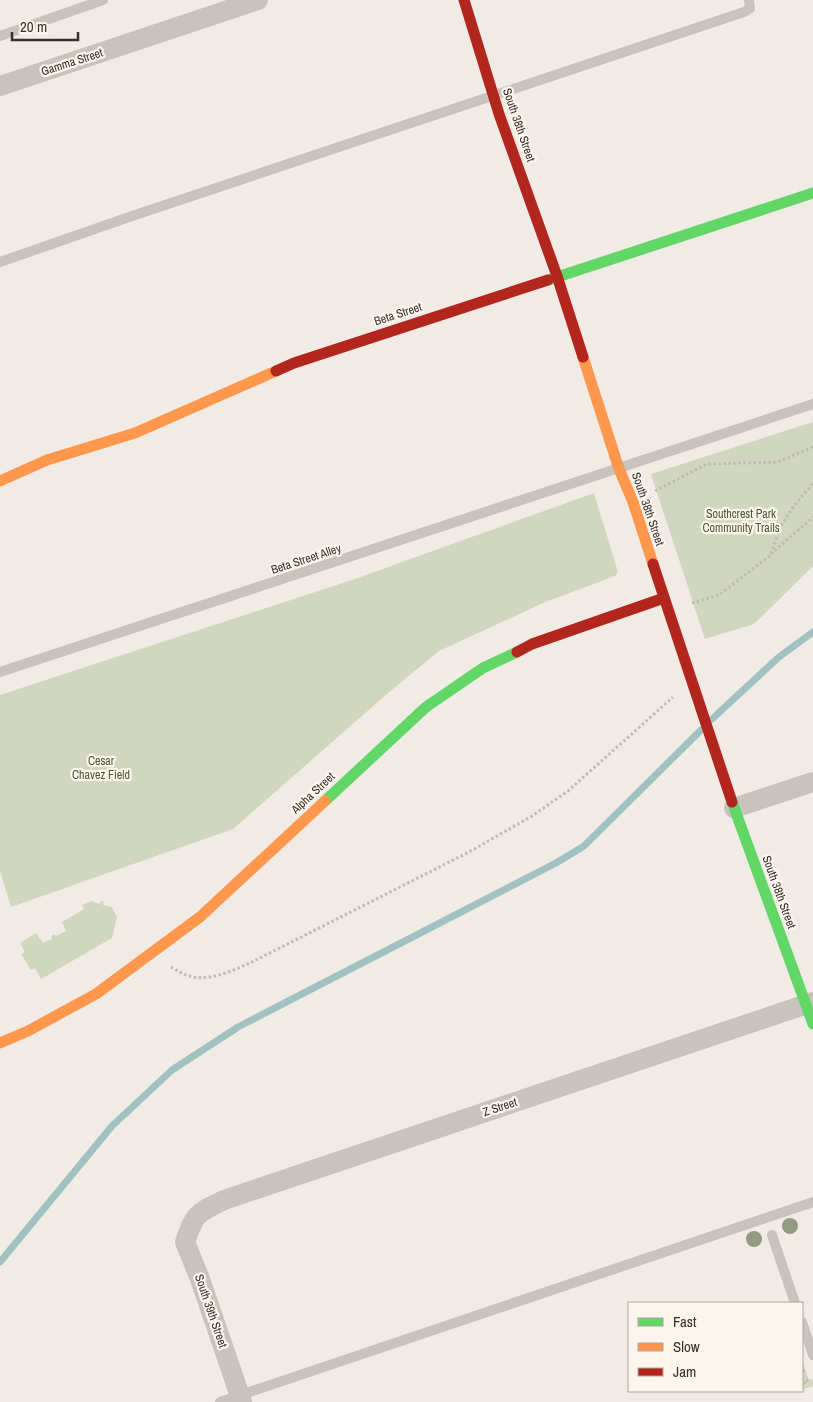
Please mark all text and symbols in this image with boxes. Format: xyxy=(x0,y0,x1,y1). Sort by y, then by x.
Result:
scale bar xyxy=(12,10,79,42)
text: 20 m xyxy=(20,16,47,37)
street label: Gamma Street xyxy=(39,44,105,79)
street label: South 38th Street xyxy=(499,86,539,164)
street label: Beta Street xyxy=(372,299,424,329)
street label: South 38th Street xyxy=(628,470,668,548)
park label: Southcrest Park Community Trails xyxy=(702,506,780,536)
street label: Beta Street Alley xyxy=(269,540,343,578)
park label: Cesar Chavez Field xyxy=(72,753,130,783)
street label: Alpha Street xyxy=(287,769,338,818)
street label: South 38th Street xyxy=(758,853,800,931)
street label: Z Street xyxy=(481,1094,519,1120)
street label: South 39th Street xyxy=(191,1272,231,1350)
legend xyxy=(628,1302,803,1392)
text: Fast xyxy=(673,1311,697,1332)
text: Slow xyxy=(673,1336,700,1357)
text: Jam xyxy=(673,1361,696,1382)

